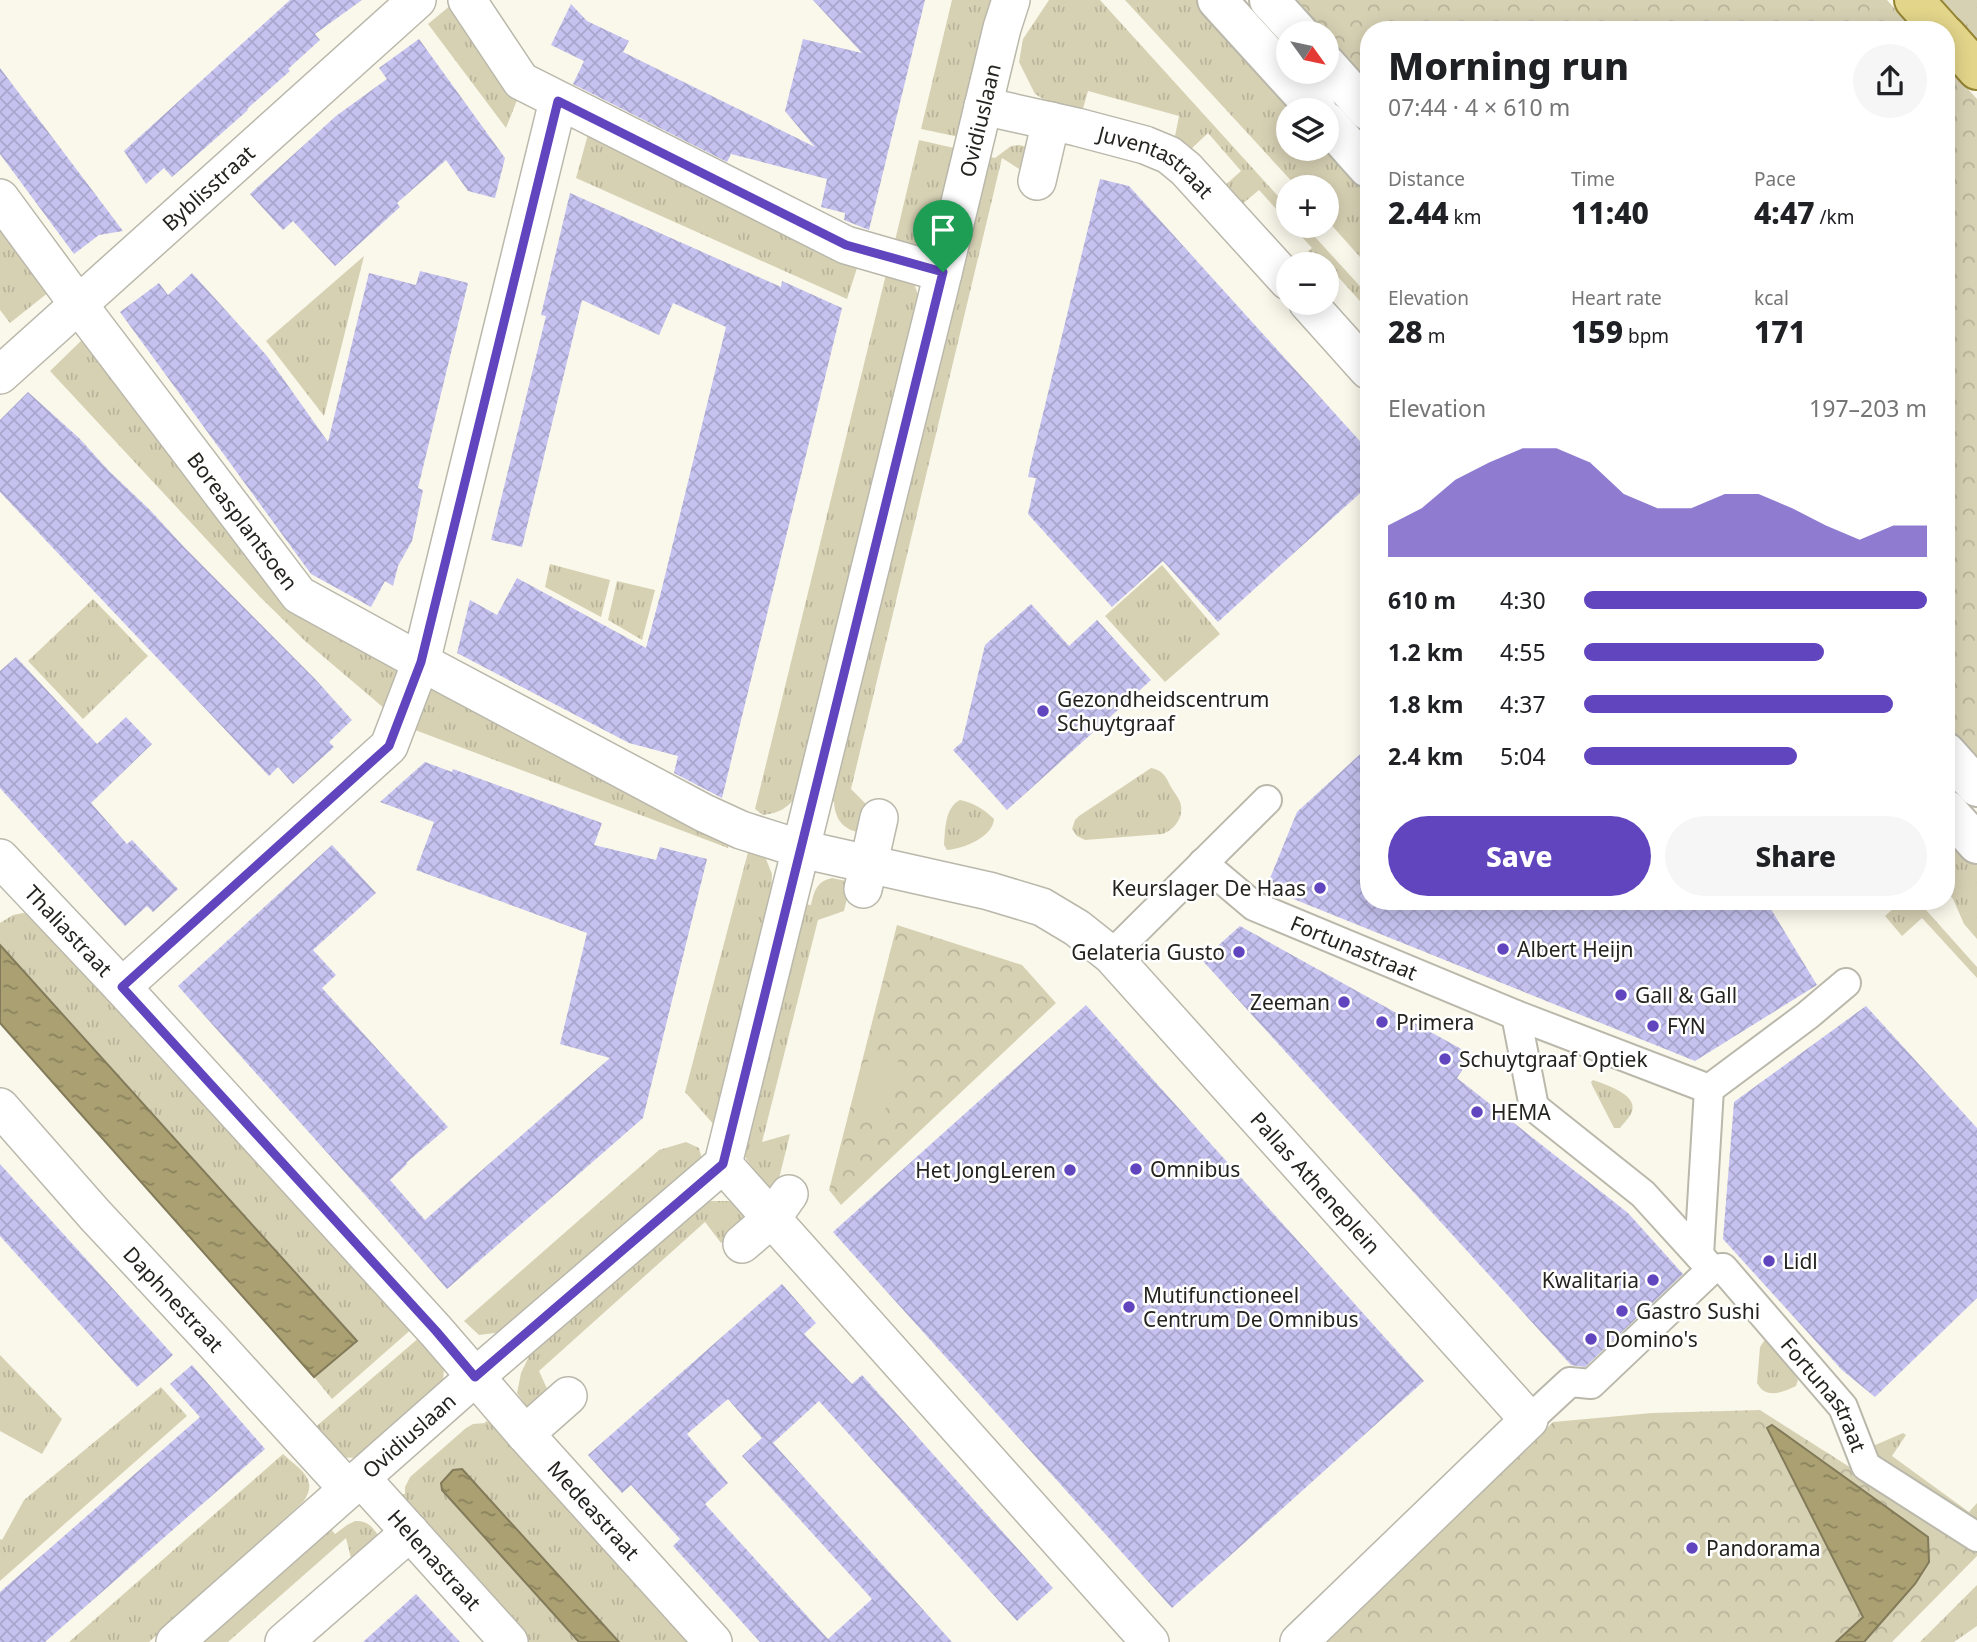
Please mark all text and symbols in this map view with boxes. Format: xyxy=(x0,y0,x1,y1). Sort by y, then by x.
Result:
north arrow xyxy=(1276,21,1339,84)
map controls xyxy=(1276,21,1339,315)
text: Morning run xyxy=(1388,39,1629,91)
button: share xyxy=(1853,44,1927,118)
street label: Ovidiuslaan xyxy=(953,61,1007,180)
text: 07:44 · 4 × 610 m xyxy=(1388,91,1570,123)
button: layers xyxy=(1276,98,1339,161)
street label: Juventastraat xyxy=(1093,119,1220,204)
street label: Byblisstraat xyxy=(156,139,261,237)
text: Distance xyxy=(1388,166,1465,192)
text: Time xyxy=(1571,166,1615,192)
text: Pace xyxy=(1754,166,1796,192)
button: + xyxy=(1276,175,1339,238)
text: 2.44 xyxy=(1388,192,1449,233)
text: 11:40 xyxy=(1571,192,1649,233)
text: 4:47 xyxy=(1754,192,1815,233)
pin xyxy=(913,200,973,272)
text: km xyxy=(1449,204,1481,230)
text: /km xyxy=(1815,204,1855,230)
icon: arrive xyxy=(924,211,962,249)
button: − xyxy=(1276,252,1339,315)
text: Elevation xyxy=(1388,285,1469,311)
text: Heart rate xyxy=(1571,285,1662,311)
text: kcal xyxy=(1754,285,1789,311)
text: 28 xyxy=(1388,311,1423,352)
text: 159 xyxy=(1571,311,1623,352)
text: 171 xyxy=(1754,311,1806,352)
text: m xyxy=(1423,323,1445,349)
text: bpm xyxy=(1623,323,1669,349)
text: Elevation xyxy=(1388,392,1486,424)
text: 197–203 m xyxy=(1809,392,1927,424)
street label: Boreasplantsoen xyxy=(181,446,304,596)
text: 610 m xyxy=(1388,584,1456,616)
text: 4:30 xyxy=(1500,584,1546,616)
text: 1.2 km xyxy=(1388,636,1463,668)
text: 4:55 xyxy=(1500,636,1546,668)
place label: Gezondheidscentrum Schuytgraaf xyxy=(1057,685,1269,737)
text: 1.8 km xyxy=(1388,688,1463,720)
text: 4:37 xyxy=(1500,688,1546,720)
marker: Gezondheidscentrum Schuytgraaf xyxy=(1035,703,1051,719)
text: 2.4 km xyxy=(1388,740,1463,772)
text: 5:04 xyxy=(1500,740,1546,772)
button: Save xyxy=(1388,816,1651,896)
button: Share xyxy=(1665,816,1927,896)
place label: Keurslager De Haas xyxy=(1112,874,1306,902)
street label: Thaliastraat xyxy=(19,879,119,983)
marker: Keurslager De Haas xyxy=(1312,880,1328,896)
street label: Fortunastraat xyxy=(1286,909,1422,987)
place label: Albert Heijn xyxy=(1517,935,1634,963)
place label: Gelateria Gusto xyxy=(1071,938,1225,966)
marker: Albert Heijn xyxy=(1495,941,1511,957)
marker: Gelateria Gusto xyxy=(1231,944,1247,960)
place label: Gall & Gall xyxy=(1635,981,1737,1009)
marker: Gall & Gall xyxy=(1613,987,1629,1003)
place label: Zeeman xyxy=(1250,988,1330,1016)
marker: Zeeman xyxy=(1336,994,1352,1010)
place label: Primera xyxy=(1396,1008,1474,1036)
place label: FYN xyxy=(1667,1012,1706,1040)
marker: Primera xyxy=(1374,1014,1390,1030)
marker: FYN xyxy=(1645,1018,1661,1034)
place label: Schuytgraaf Optiek xyxy=(1459,1045,1648,1073)
marker: Schuytgraaf Optiek xyxy=(1437,1051,1453,1067)
place label: HEMA xyxy=(1491,1098,1551,1126)
marker: HEMA xyxy=(1469,1104,1485,1120)
street label: Pallas Atheneplein xyxy=(1244,1106,1387,1260)
place label: Omnibus xyxy=(1150,1155,1240,1183)
place label: Het JongLeren xyxy=(915,1156,1056,1184)
marker: Omnibus xyxy=(1128,1161,1144,1177)
marker: Het JongLeren xyxy=(1062,1162,1078,1178)
street label: Daphnestraat xyxy=(117,1240,230,1358)
place label: Lidl xyxy=(1783,1247,1818,1275)
marker: Lidl xyxy=(1761,1253,1777,1269)
place label: Kwalitaria xyxy=(1542,1266,1639,1294)
marker: Kwalitaria xyxy=(1645,1272,1661,1288)
place label: Mutifunctioneel Centrum De Omnibus xyxy=(1143,1281,1358,1333)
place label: Gastro Sushi xyxy=(1636,1297,1760,1325)
marker: Mutifunctioneel Centrum De Omnibus xyxy=(1121,1299,1137,1315)
marker: Gastro Sushi xyxy=(1614,1303,1630,1319)
place label: Domino's xyxy=(1605,1325,1698,1353)
marker: Domino's xyxy=(1583,1331,1599,1347)
street label: Fortunastraat xyxy=(1775,1331,1873,1456)
street label: Ovidiuslaan xyxy=(356,1387,462,1484)
street label: Medeastraat xyxy=(542,1454,646,1566)
street label: Helenastraat xyxy=(382,1503,488,1616)
place label: Pandorama xyxy=(1706,1534,1821,1562)
marker: Pandorama xyxy=(1684,1540,1700,1556)

